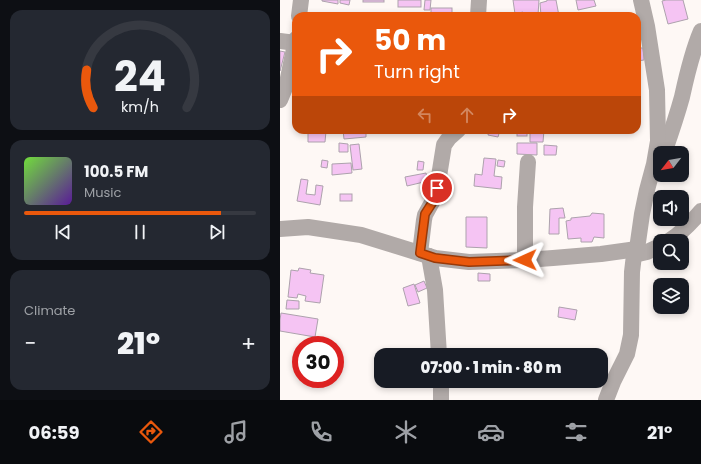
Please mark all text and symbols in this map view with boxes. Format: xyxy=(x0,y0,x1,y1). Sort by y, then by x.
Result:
text: 50 m xyxy=(374,21,446,60)
icon: right xyxy=(308,28,360,80)
text: 24 xyxy=(114,47,166,106)
text: Turn right xyxy=(374,59,460,84)
text: km/h xyxy=(121,97,159,117)
icon: left xyxy=(414,104,436,126)
icon: ahead xyxy=(456,104,478,126)
icon: right xyxy=(498,104,520,126)
north arrow xyxy=(653,146,689,182)
map controls xyxy=(653,146,689,314)
text: 100.5 FM xyxy=(84,161,148,182)
pin xyxy=(420,171,454,205)
icon: arrive xyxy=(426,177,448,199)
text: Music xyxy=(84,183,121,202)
button: sound xyxy=(653,190,689,226)
icon: previous xyxy=(52,221,74,243)
icon: pause xyxy=(129,221,151,243)
icon: next xyxy=(206,221,228,243)
button: search xyxy=(653,234,689,270)
position arrow xyxy=(504,239,546,281)
button: layers xyxy=(653,278,689,314)
text: Climate xyxy=(24,301,75,320)
text: 21° xyxy=(117,322,160,365)
text: − xyxy=(24,328,36,359)
text: + xyxy=(241,328,256,359)
speed limit sign: 30 xyxy=(292,336,344,388)
text: 07:00 · 1 min · 80 m xyxy=(420,357,562,378)
icon: directions xyxy=(137,418,165,446)
icon: music xyxy=(222,418,250,446)
icon: phone xyxy=(307,418,335,446)
icon: climate xyxy=(392,418,420,446)
icon: car xyxy=(477,418,505,446)
icon: filters xyxy=(562,418,590,446)
text: 06:59 xyxy=(29,420,80,445)
text: 21° xyxy=(647,420,672,445)

